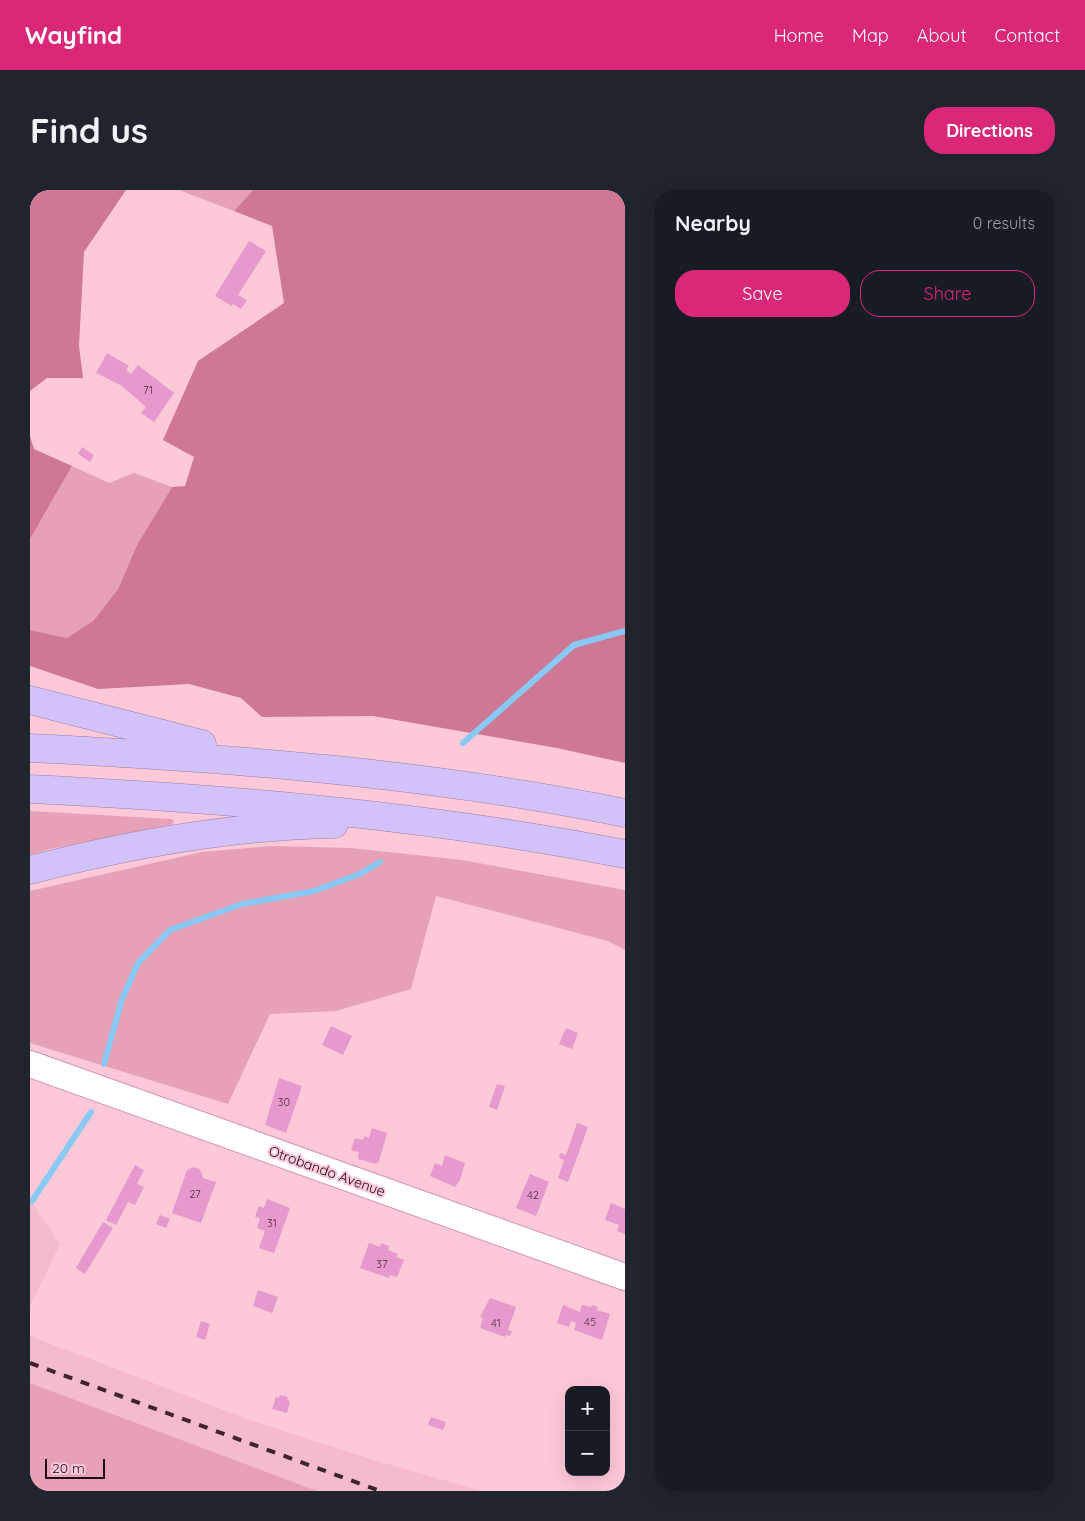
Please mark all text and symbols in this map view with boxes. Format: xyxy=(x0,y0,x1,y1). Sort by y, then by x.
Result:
text: Wayfind xyxy=(25,20,122,50)
text: Home xyxy=(774,24,824,47)
text: Map xyxy=(852,24,889,47)
text: About xyxy=(917,24,967,47)
text: Contact xyxy=(995,24,1060,47)
button: Directions xyxy=(924,107,1055,154)
text: Find us xyxy=(30,108,148,152)
text: Nearby xyxy=(675,210,751,236)
text: 0 results xyxy=(973,213,1035,233)
button: Save xyxy=(675,270,850,317)
button: Share xyxy=(860,270,1035,317)
house number: 71 xyxy=(143,383,153,397)
house number: 30 xyxy=(278,1095,290,1109)
street label: Otrobando Avenue xyxy=(266,1142,388,1200)
house number: 27 xyxy=(189,1187,201,1201)
house number: 42 xyxy=(527,1188,539,1202)
house number: 31 xyxy=(267,1216,277,1230)
house number: 37 xyxy=(376,1257,388,1271)
house number: 45 xyxy=(584,1315,596,1329)
house number: 41 xyxy=(491,1316,501,1330)
map controls xyxy=(565,1386,610,1476)
button: + xyxy=(565,1386,610,1431)
button: − xyxy=(565,1431,610,1476)
scale bar xyxy=(45,1456,105,1479)
text: 20 m xyxy=(52,1459,85,1477)

